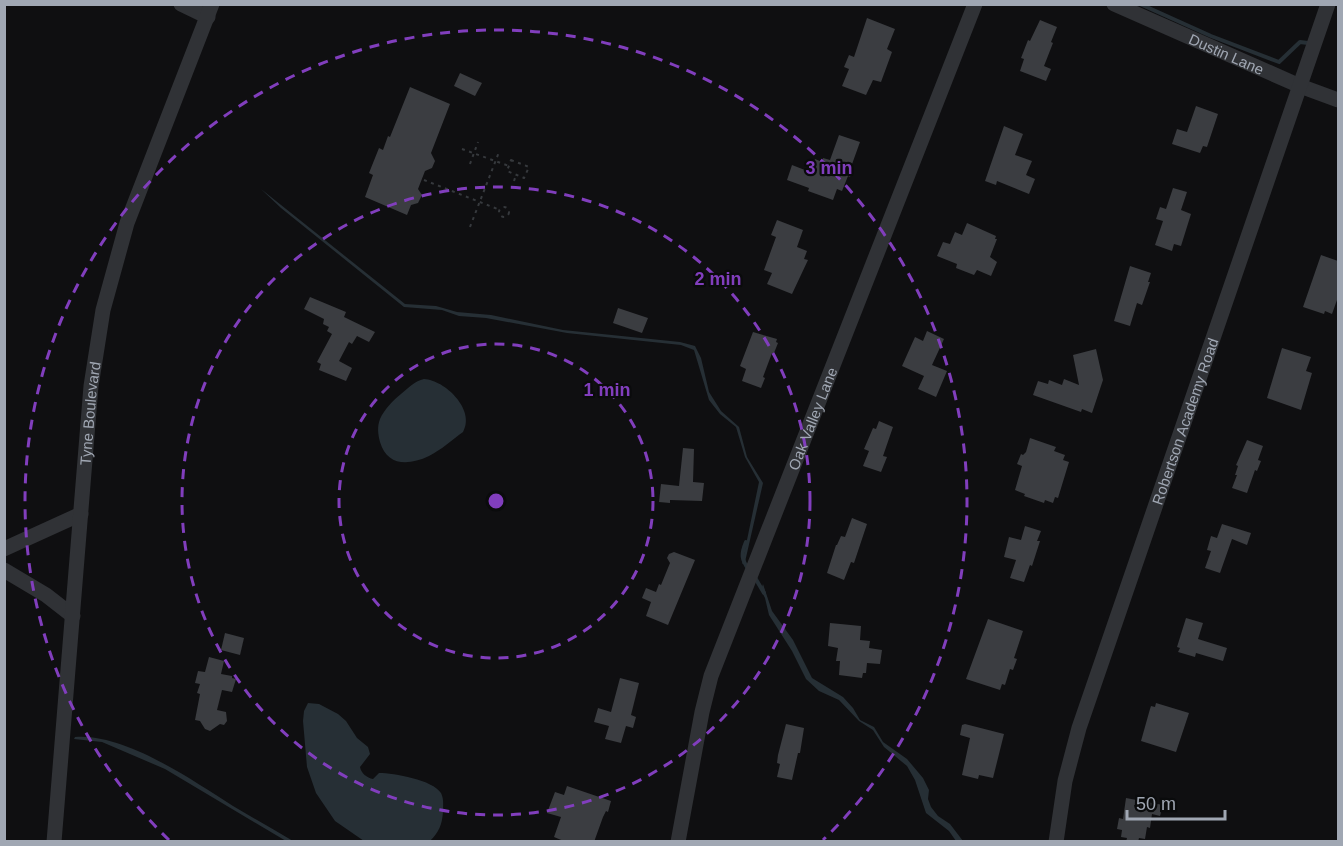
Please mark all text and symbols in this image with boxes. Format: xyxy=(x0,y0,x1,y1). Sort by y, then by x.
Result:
street label: Dustin Lane xyxy=(1186,30,1267,78)
text: 3 min xyxy=(805,158,853,178)
text: 2 min xyxy=(694,269,742,289)
street label: Robertson Academy Road xyxy=(1148,336,1221,507)
street label: Tyne Boulevard xyxy=(76,360,103,466)
street label: Oak Valley Lane xyxy=(784,365,840,472)
text: 1 min xyxy=(583,380,631,400)
centre of rings xyxy=(486,491,506,511)
scale bar xyxy=(1127,783,1224,821)
text: 50 m xyxy=(1136,794,1176,814)

